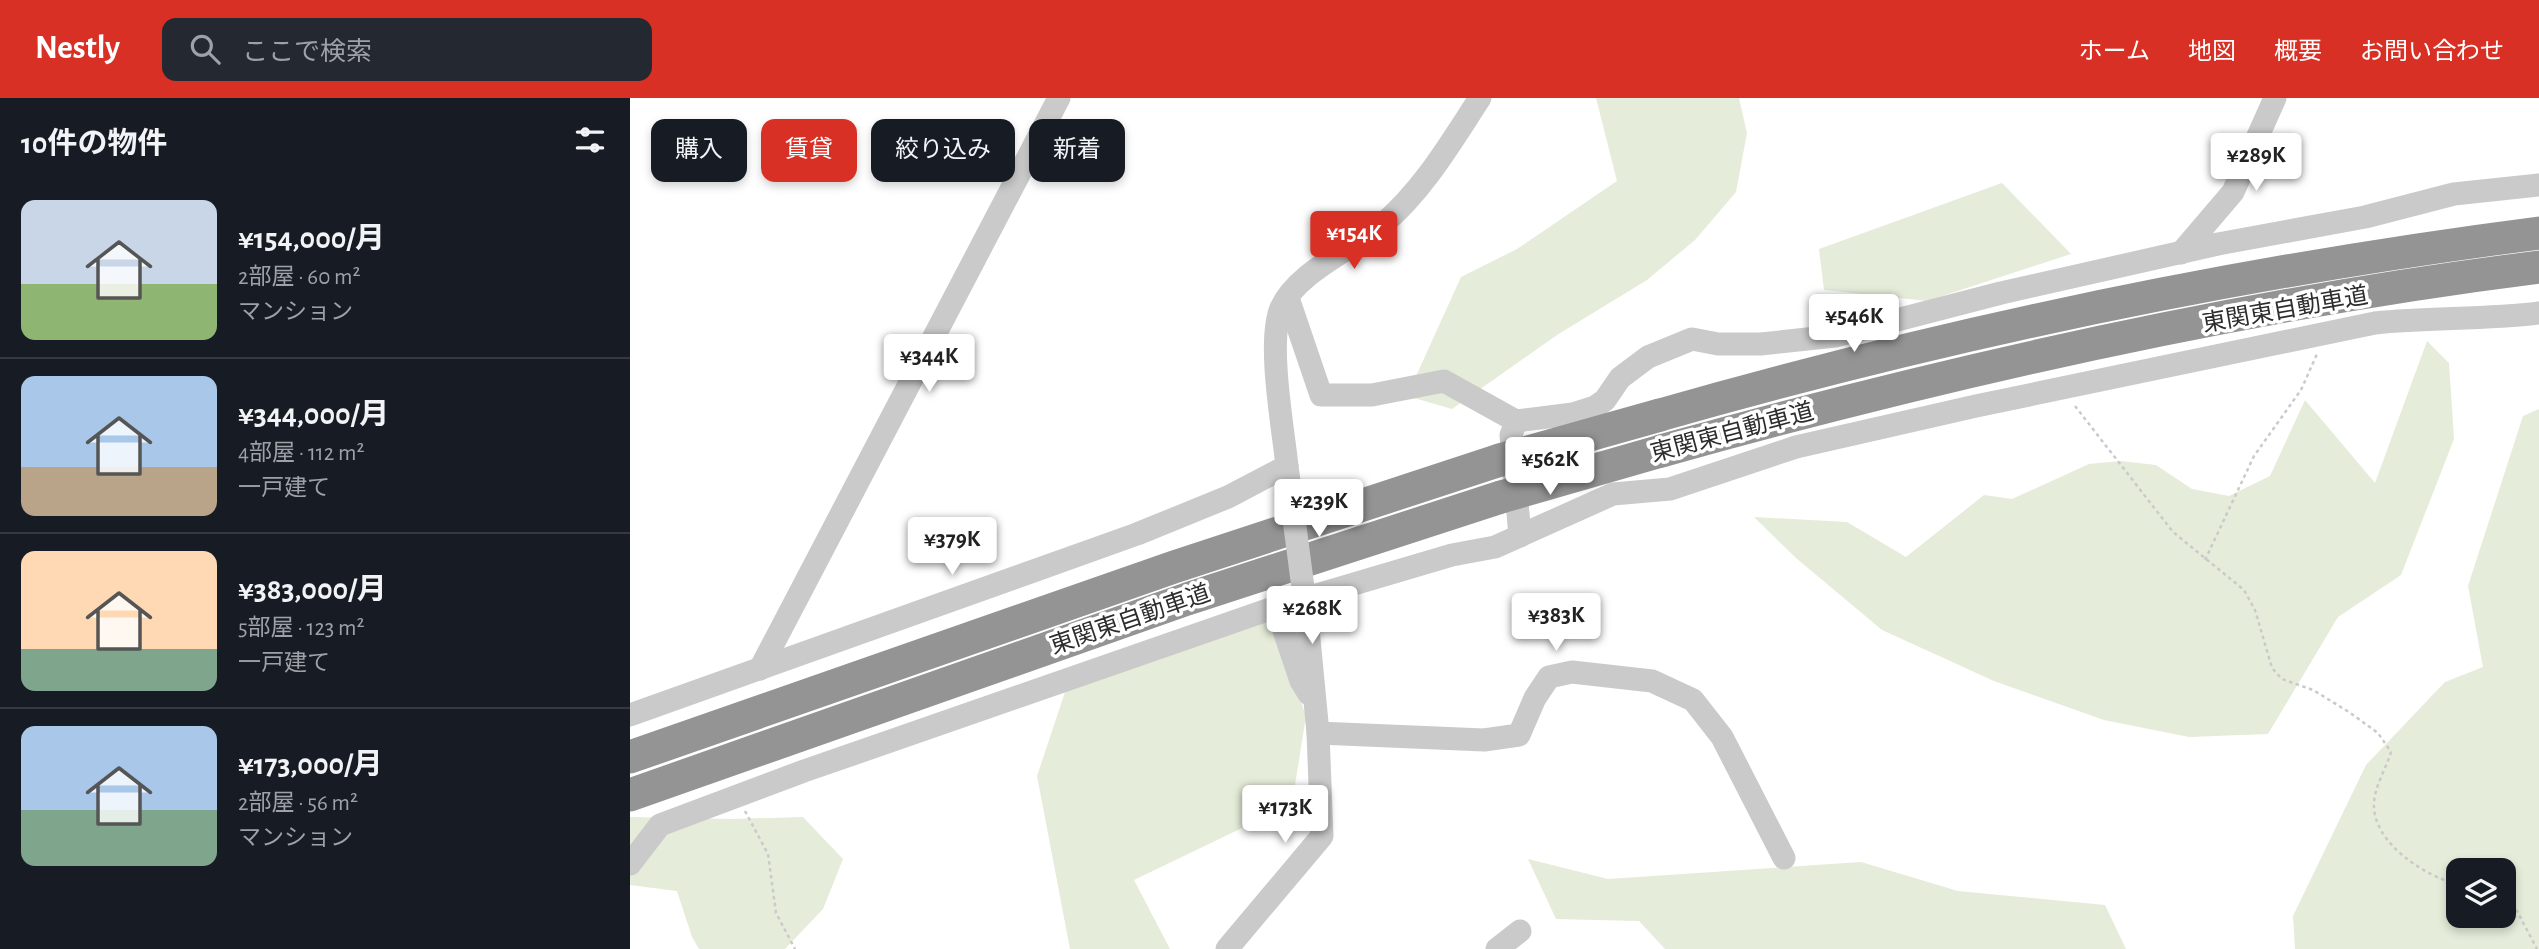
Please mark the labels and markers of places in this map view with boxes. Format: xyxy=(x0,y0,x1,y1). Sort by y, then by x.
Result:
pin: ¥289K xyxy=(2207,134,2305,193)
pin: ¥154K xyxy=(1305,212,1403,271)
pin: ¥546K xyxy=(1805,294,1903,354)
pin: ¥344K xyxy=(880,334,978,394)
pin: ¥562K xyxy=(1501,438,1599,497)
pin: ¥239K xyxy=(1270,480,1368,539)
pin: ¥379K xyxy=(903,518,1001,577)
pin: ¥268K xyxy=(1263,587,1361,646)
pin: ¥383K xyxy=(1507,594,1605,653)
pin: ¥173K xyxy=(1236,786,1334,845)

